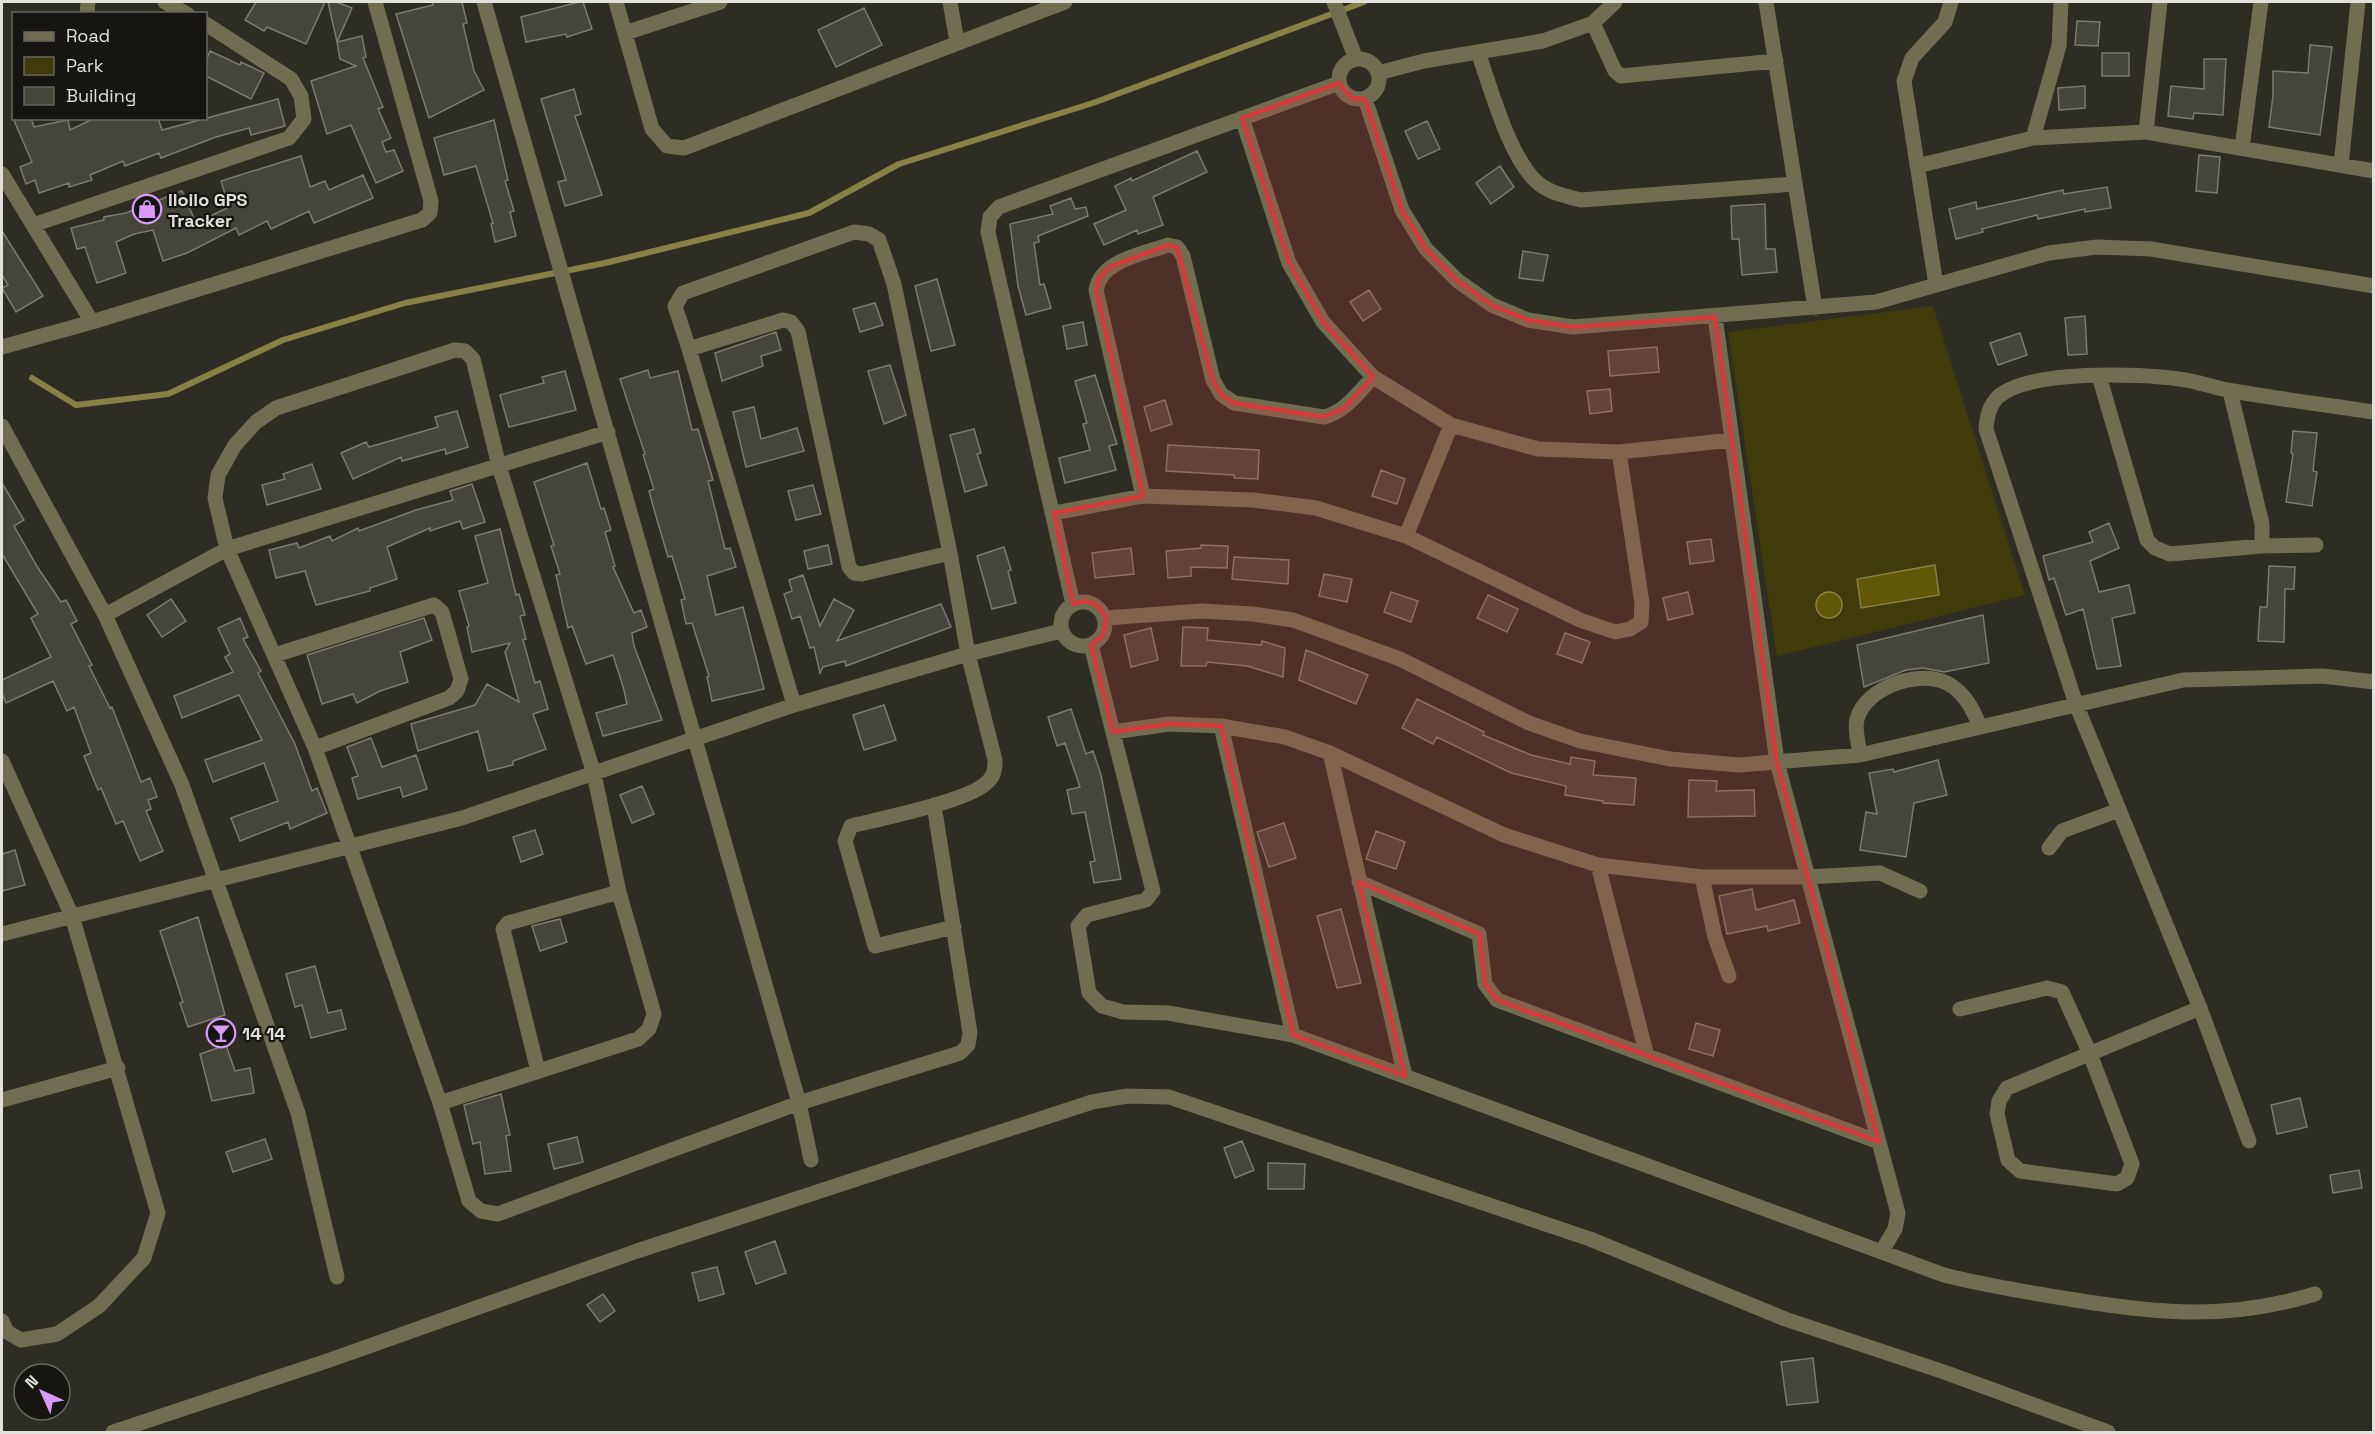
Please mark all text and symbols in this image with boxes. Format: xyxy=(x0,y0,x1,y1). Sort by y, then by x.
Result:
legend xyxy=(12,12,207,120)
text: Road xyxy=(66,24,110,47)
text: Park xyxy=(66,54,104,77)
text: Building xyxy=(66,84,136,107)
place label: Iloilo GPS Tracker xyxy=(168,188,248,232)
shop icon: Iloilo GPS Tracker xyxy=(131,193,163,225)
bar icon: 14 14 xyxy=(205,1017,237,1049)
place label: 14 14 xyxy=(242,1022,286,1045)
north arrow xyxy=(12,1362,72,1422)
text: N xyxy=(21,1371,43,1393)

